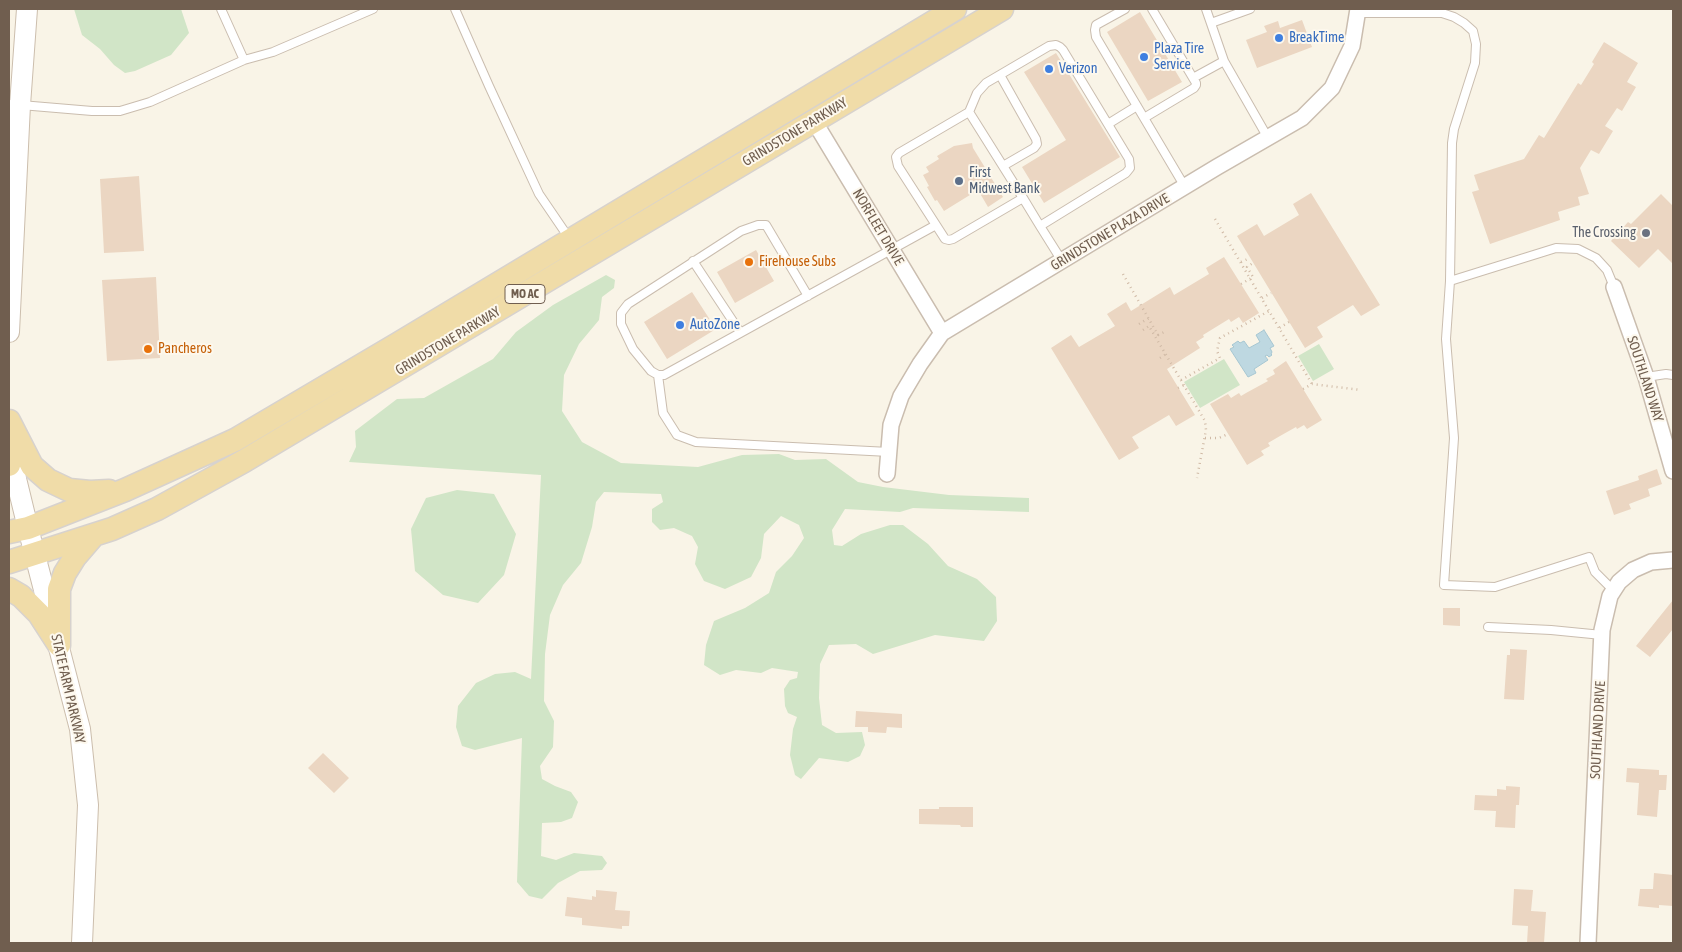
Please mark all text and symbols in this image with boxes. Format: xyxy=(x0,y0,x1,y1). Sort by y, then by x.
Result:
place label: BreakTime xyxy=(1289,30,1344,46)
marker: BreakTime xyxy=(1273,32,1285,44)
place label: Plaza Tire Service xyxy=(1154,41,1204,74)
marker: Plaza Tire Service xyxy=(1138,51,1150,63)
place label: Verizon xyxy=(1059,61,1097,77)
marker: Verizon xyxy=(1043,63,1055,75)
street label: GRINDSTONE PARKWAY xyxy=(739,94,851,170)
place label: First Midwest Bank xyxy=(969,165,1040,198)
marker: First Midwest Bank xyxy=(953,175,965,187)
street label: NORFLEET DRIVE xyxy=(849,186,907,268)
street label: GRINDSTONE PLAZA DRIVE xyxy=(1048,190,1172,274)
place label: The Crossing xyxy=(1572,225,1636,241)
marker: The Crossing xyxy=(1640,227,1652,239)
place label: Firehouse Subs xyxy=(759,254,836,270)
marker: Firehouse Subs xyxy=(743,256,755,268)
road number: MO AC xyxy=(505,284,545,304)
street label: GRINDSTONE PARKWAY xyxy=(392,303,504,379)
place label: AutoZone xyxy=(690,317,740,333)
marker: AutoZone xyxy=(674,319,686,331)
street label: SOUTHLAND WAY xyxy=(1623,334,1667,424)
place label: Pancheros xyxy=(158,341,212,357)
marker: Pancheros xyxy=(142,343,154,355)
street label: STATE FARM PARKWAY xyxy=(47,633,89,745)
street label: SOUTHLAND DRIVE xyxy=(1587,681,1609,779)

